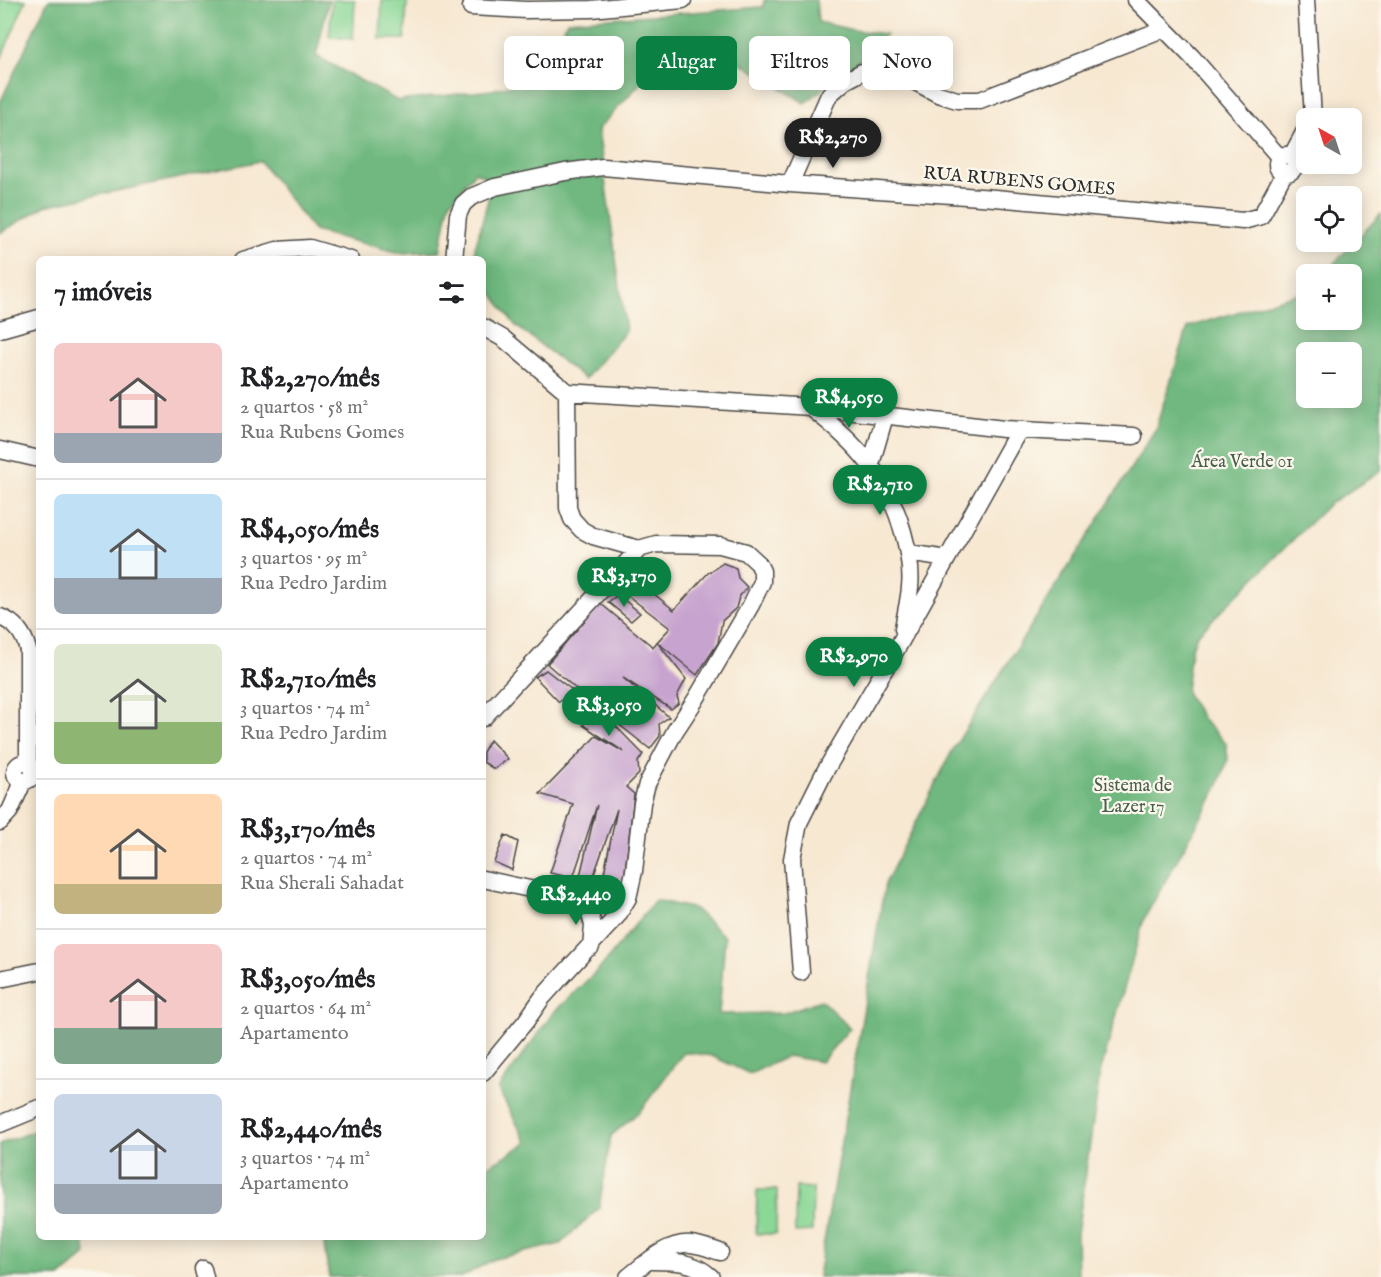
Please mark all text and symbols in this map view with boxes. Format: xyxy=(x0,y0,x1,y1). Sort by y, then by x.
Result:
chip: Comprar xyxy=(504,36,624,90)
chip: Alugar xyxy=(636,36,737,90)
chip: Filtros xyxy=(749,36,850,90)
chip: Novo xyxy=(862,36,953,90)
north arrow xyxy=(1296,108,1362,174)
map controls xyxy=(1296,108,1362,408)
pin: R$2,270 xyxy=(778,118,888,169)
text: R$2,270 xyxy=(798,125,868,150)
street label: RUA RUBENS GOMES xyxy=(922,162,1116,202)
button: locate xyxy=(1296,186,1362,252)
button: + xyxy=(1296,264,1362,330)
text: 7 imóveis xyxy=(54,276,152,309)
icon: filters xyxy=(435,276,468,309)
button: − xyxy=(1296,342,1362,408)
text: R$2,270/mês xyxy=(240,362,380,395)
icon: home xyxy=(102,367,174,439)
pin: R$4,050 xyxy=(794,378,904,429)
text: R$4,050 xyxy=(815,385,883,410)
text: 2 quartos · 58 m² xyxy=(240,395,368,420)
text: Rua Rubens Gomes xyxy=(240,420,404,445)
park label: Área Verde 01 xyxy=(1190,449,1293,474)
pin: R$2,710 xyxy=(825,465,935,516)
text: R$2,710 xyxy=(847,472,913,497)
text: R$4,050/mês xyxy=(240,513,379,546)
icon: home xyxy=(102,518,174,590)
text: 3 quartos · 95 m² xyxy=(240,546,367,571)
pin: R$3,170 xyxy=(569,557,679,608)
text: R$3,170 xyxy=(591,564,657,589)
text: Rua Pedro Jardim xyxy=(240,571,387,596)
pin: R$2,970 xyxy=(799,637,909,688)
text: R$2,970 xyxy=(820,644,888,669)
text: R$2,710/mês xyxy=(240,663,376,696)
icon: home xyxy=(102,668,174,740)
pin: R$3,050 xyxy=(554,686,664,737)
text: R$3,050 xyxy=(576,693,642,718)
text: 3 quartos · 74 m² xyxy=(240,696,370,721)
text: Rua Pedro Jardim xyxy=(240,721,387,746)
park label: Sistema de Lazer 17 xyxy=(1094,775,1172,819)
text: R$3,170/mês xyxy=(240,813,375,846)
icon: home xyxy=(102,818,174,890)
text: 2 quartos · 74 m² xyxy=(240,846,372,871)
text: Rua Sherali Sahadat xyxy=(240,871,404,896)
pin: R$2,440 xyxy=(521,875,631,926)
text: R$2,440 xyxy=(541,882,611,907)
text: R$3,050/mês xyxy=(240,963,375,996)
icon: home xyxy=(102,968,174,1040)
text: 2 quartos · 64 m² xyxy=(240,996,371,1021)
text: Apartamento xyxy=(240,1021,349,1046)
text: R$2,440/mês xyxy=(240,1113,382,1146)
icon: home xyxy=(102,1118,174,1190)
text: 3 quartos · 74 m² xyxy=(240,1146,370,1171)
text: Apartamento xyxy=(240,1171,349,1196)

